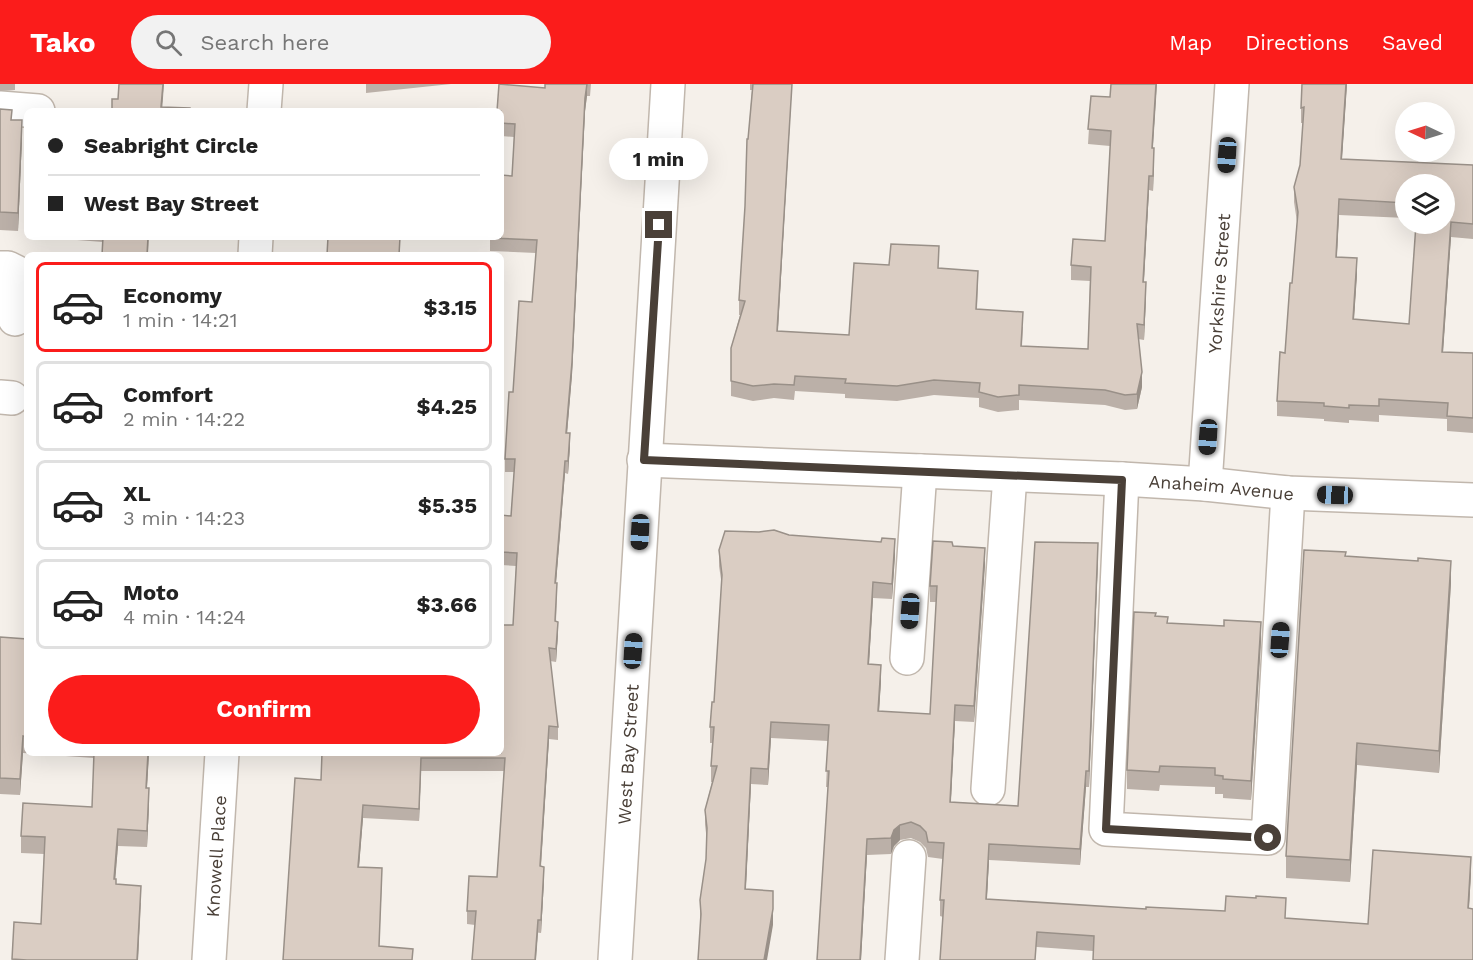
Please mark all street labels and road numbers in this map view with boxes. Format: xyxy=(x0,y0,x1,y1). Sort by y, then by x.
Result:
street label: Yorkshire Street xyxy=(1203,212,1234,354)
street label: Anaheim Avenue xyxy=(1148,470,1294,504)
street label: West Bay Street xyxy=(613,683,642,825)
street label: Knowell Place xyxy=(201,794,230,918)

